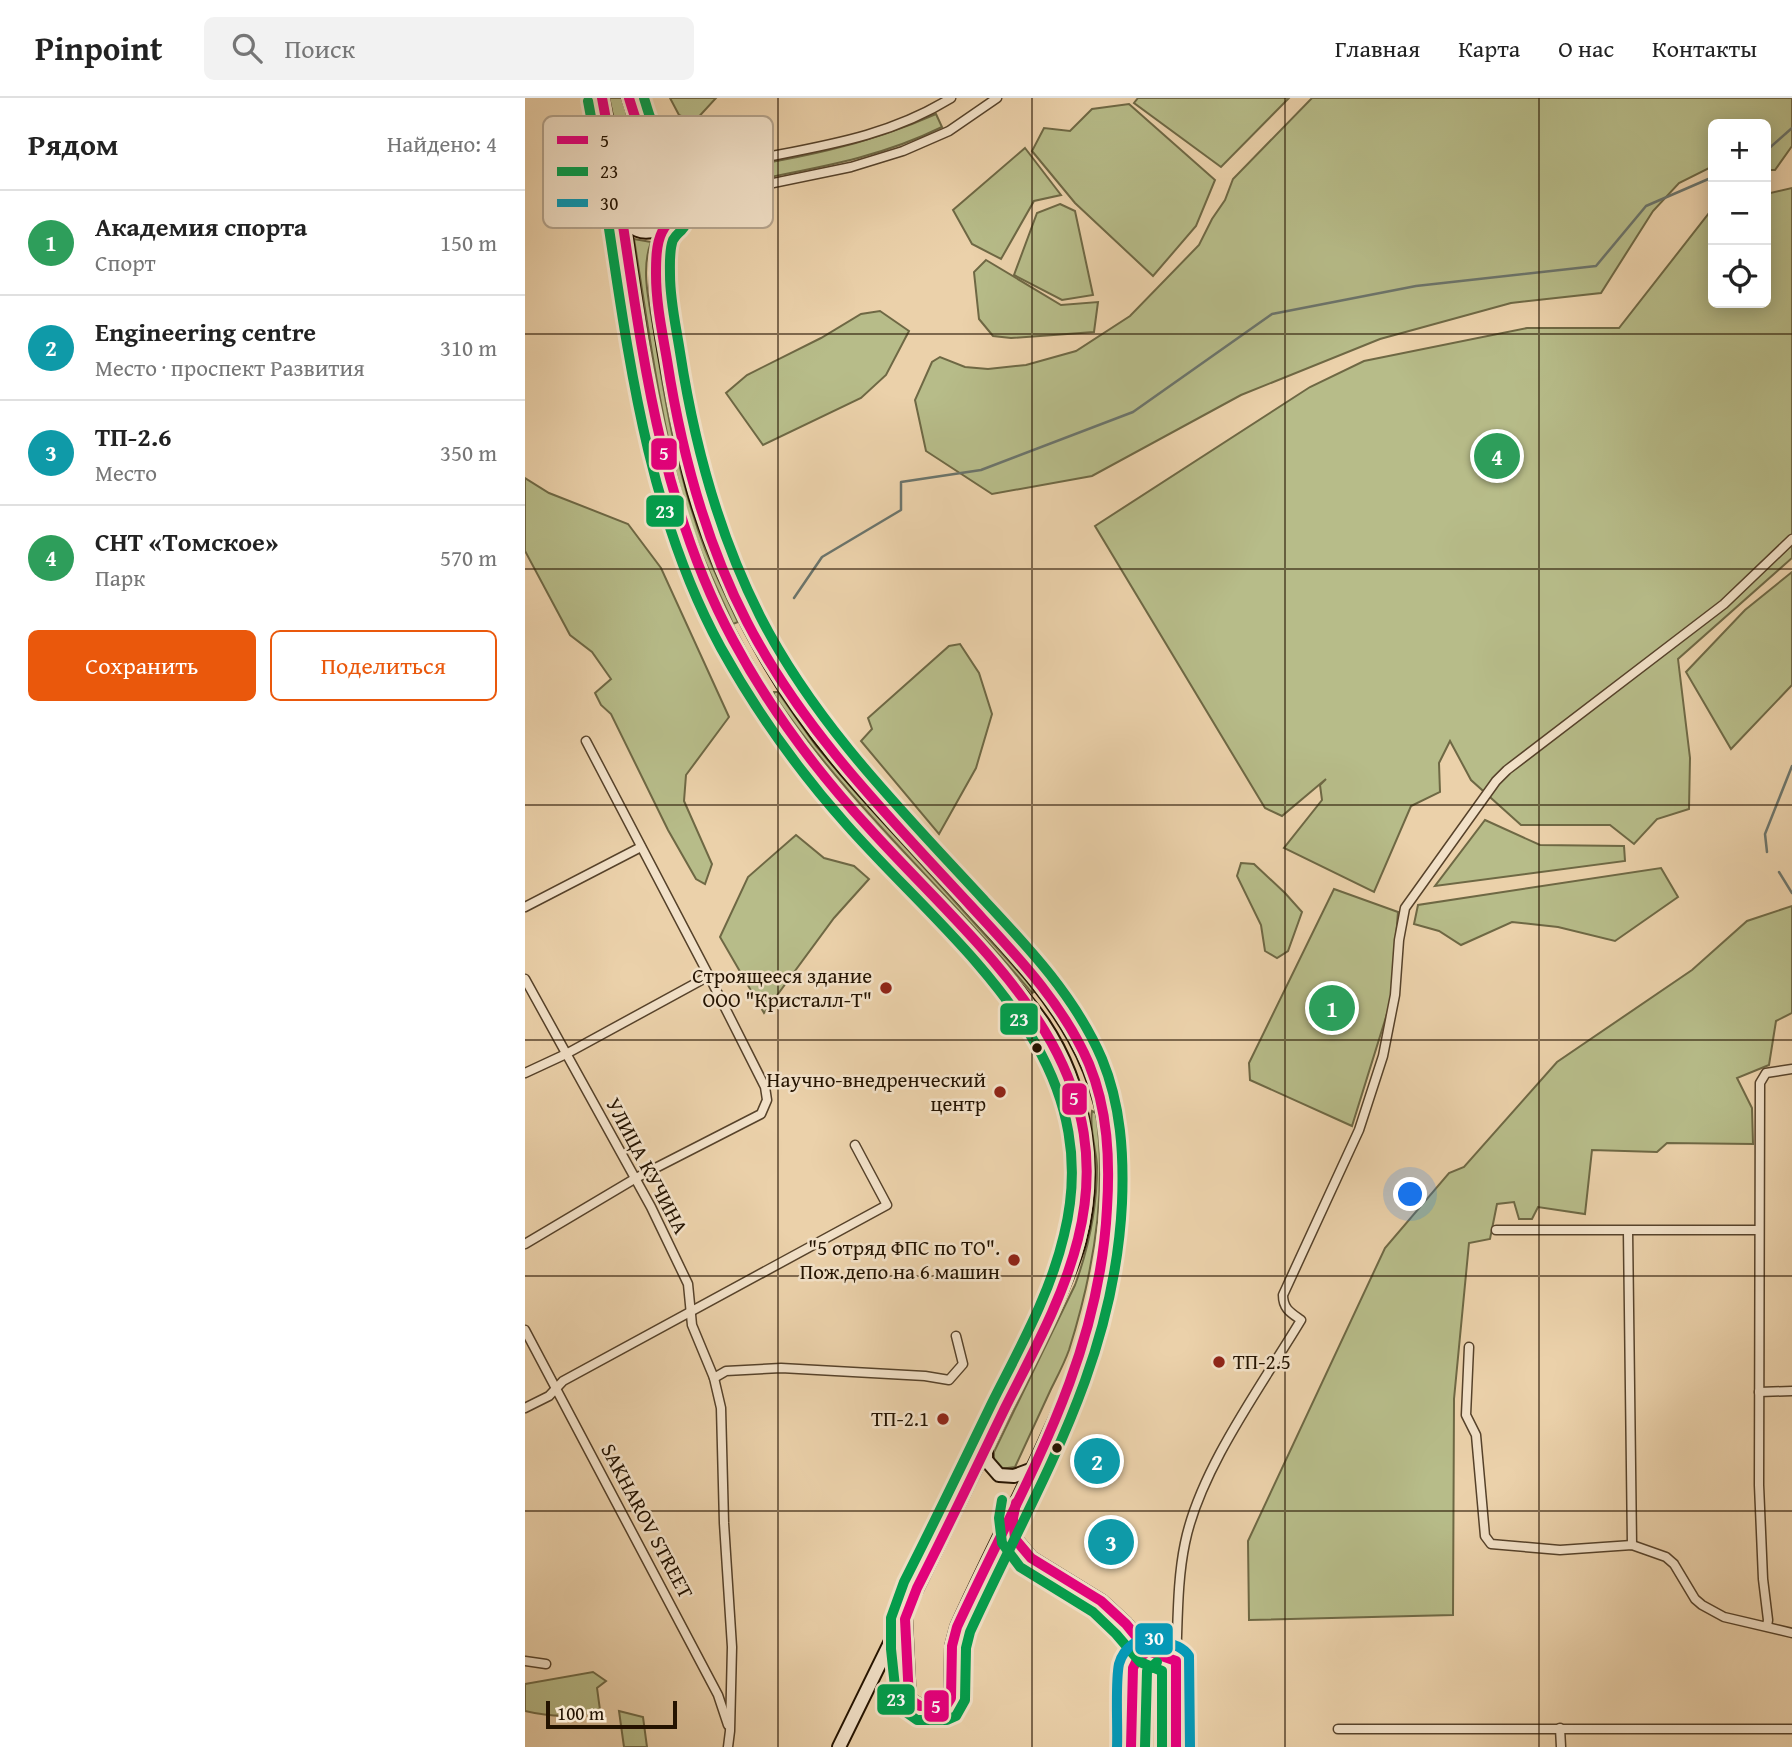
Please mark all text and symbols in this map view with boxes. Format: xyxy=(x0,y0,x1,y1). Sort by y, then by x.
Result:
search box xyxy=(204,17,694,80)
text: Pinpoint xyxy=(35,24,162,72)
icon: search xyxy=(228,29,266,67)
text: Поиск xyxy=(284,29,355,68)
text: Главная xyxy=(1335,31,1420,66)
text: Карта xyxy=(1458,31,1520,66)
text: О нас xyxy=(1558,31,1614,66)
text: Контакты xyxy=(1652,31,1757,66)
legend xyxy=(543,116,773,228)
map controls xyxy=(1708,119,1771,308)
button: + xyxy=(1708,119,1771,182)
text: Рядом xyxy=(28,122,119,166)
text: 5 xyxy=(600,126,609,154)
text: Найдено: 4 xyxy=(387,127,497,160)
text: 23 xyxy=(600,157,618,185)
button: − xyxy=(1708,182,1771,245)
text: 30 xyxy=(600,189,618,217)
text: Академия спорта xyxy=(95,207,307,246)
text: 1 xyxy=(45,226,57,259)
text: 150 m xyxy=(440,226,497,259)
button: locate xyxy=(1708,245,1771,308)
text: Спорт xyxy=(95,246,156,279)
text: Engineering centre xyxy=(95,312,316,351)
text: 2 xyxy=(45,331,57,364)
text: 310 m xyxy=(440,331,497,364)
text: Место · проспект Развития xyxy=(95,351,365,384)
text: ТП-2.6 xyxy=(95,417,172,456)
pin: 4 xyxy=(1474,430,1520,482)
text: 3 xyxy=(45,436,57,469)
text: 350 m xyxy=(440,436,497,469)
line badge: 5 xyxy=(650,437,678,471)
text: 5 xyxy=(659,439,669,467)
text: Место xyxy=(95,456,157,489)
line badge: 23 xyxy=(645,494,685,528)
text: 23 xyxy=(655,497,675,525)
text: СНТ «Томское» xyxy=(95,522,278,561)
text: 4 xyxy=(45,541,57,574)
text: 570 m xyxy=(440,541,497,574)
text: Парк xyxy=(95,561,145,594)
button: Сохранить xyxy=(28,630,256,701)
button: Поделиться xyxy=(270,630,497,701)
place label: Строящееся здание ООО "Кристалл-Т" xyxy=(692,960,872,1015)
marker: Строящееся здание ООО "Кристалл-Т" xyxy=(878,980,894,996)
pin: 1 xyxy=(1309,982,1355,1034)
line badge: 23 xyxy=(999,1002,1039,1036)
text: 23 xyxy=(1009,1005,1029,1033)
unlabelled marker xyxy=(1030,1041,1044,1055)
place label: Научно-внедренческий центр xyxy=(767,1064,986,1119)
line badge: 5 xyxy=(1061,1082,1088,1116)
marker: Научно-внедренческий центр xyxy=(992,1084,1008,1100)
text: 5 xyxy=(1069,1084,1079,1112)
street label: УЛИЦА КУЧИНА xyxy=(598,1092,697,1240)
your location xyxy=(1393,1177,1427,1211)
place label: "5 отряд ФПС по ТО". Пож.депо на 6 машин xyxy=(800,1232,1000,1287)
marker: "5 отряд ФПС по ТО". Пож.депо на 6 машин xyxy=(1006,1252,1022,1268)
place label: ТП-2.5 xyxy=(1233,1346,1291,1377)
marker: ТП-2.5 xyxy=(1211,1354,1227,1370)
place label: ТП-2.1 xyxy=(871,1403,929,1434)
marker: ТП-2.1 xyxy=(935,1411,951,1427)
pin: 2 xyxy=(1074,1435,1120,1487)
street label: SAKHAROV STREET xyxy=(593,1438,702,1604)
unlabelled marker xyxy=(1050,1441,1064,1455)
pin: 3 xyxy=(1088,1516,1134,1568)
line badge: 30 xyxy=(1134,1622,1174,1656)
text: 30 xyxy=(1144,1624,1164,1652)
line badge: 23 xyxy=(876,1683,916,1716)
text: 23 xyxy=(886,1685,906,1713)
line badge: 5 xyxy=(923,1689,950,1723)
text: 5 xyxy=(931,1692,941,1720)
scale bar xyxy=(546,1698,677,1730)
text: 100 m xyxy=(557,1699,604,1727)

